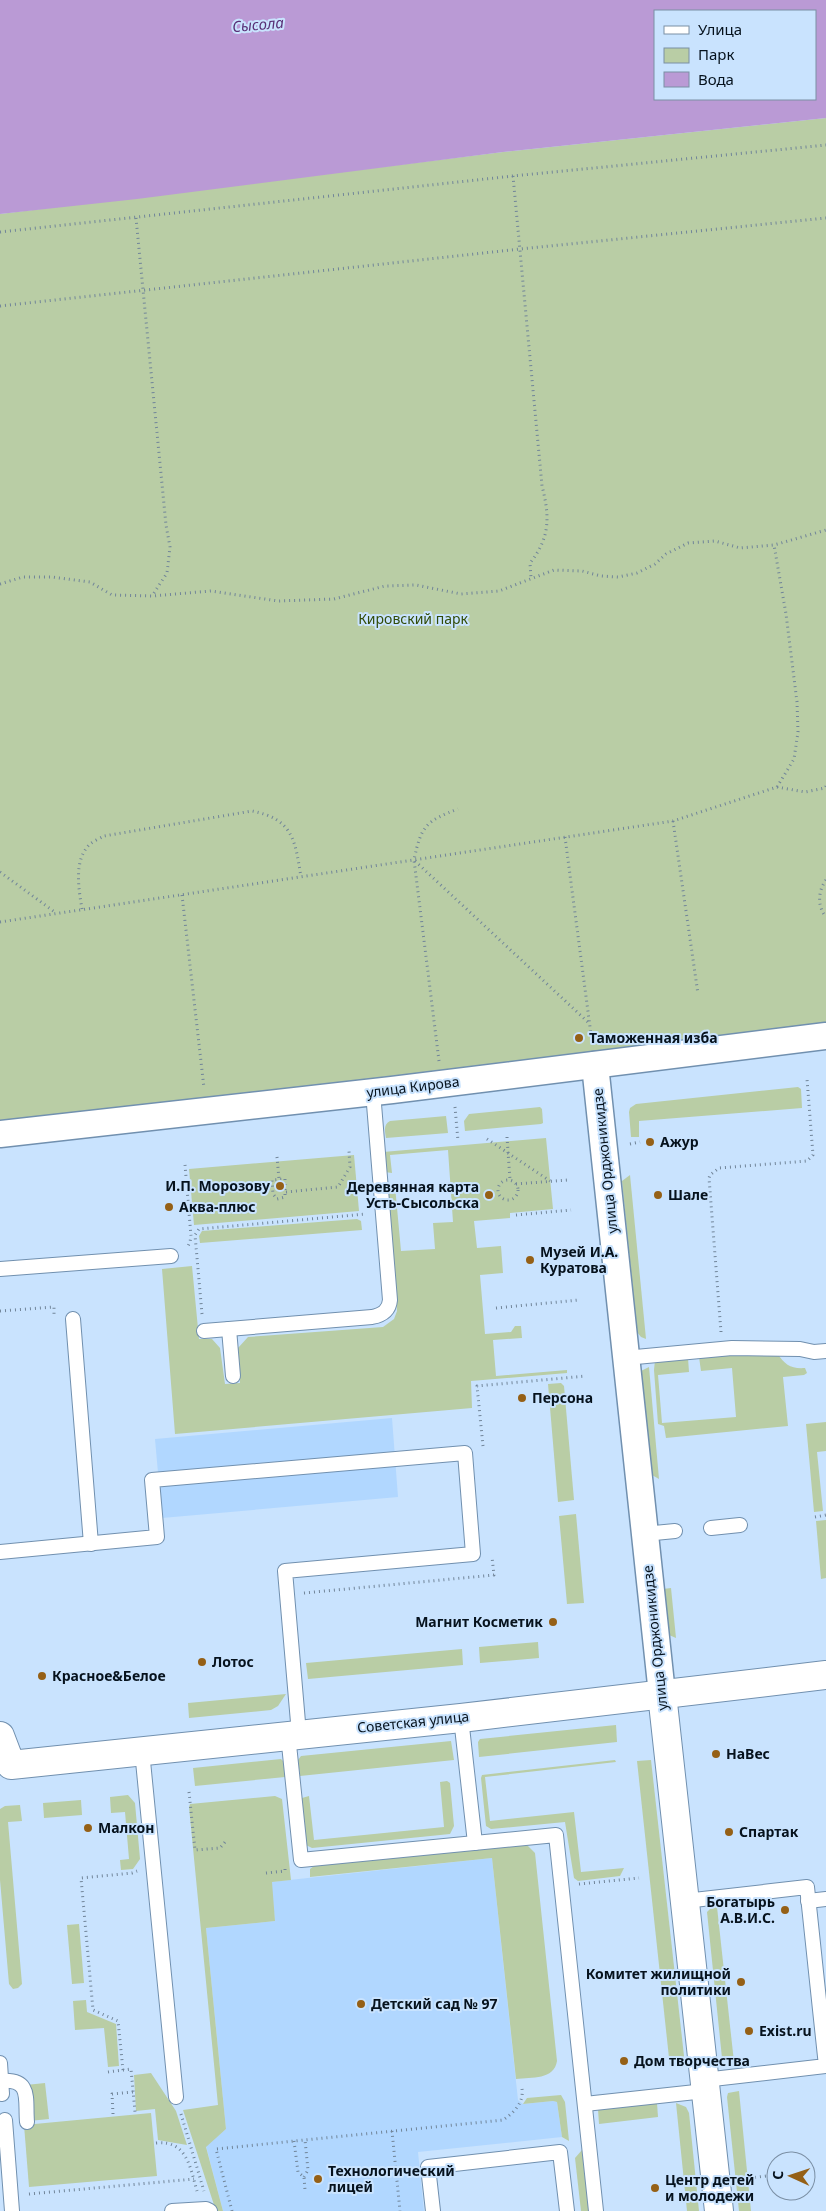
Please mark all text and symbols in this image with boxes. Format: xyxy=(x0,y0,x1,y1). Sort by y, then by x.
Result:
legend xyxy=(654,10,816,100)
water label: Сысола xyxy=(231,12,285,36)
text: Улица xyxy=(698,19,742,39)
text: Парк xyxy=(698,44,734,64)
text: Вода xyxy=(698,69,734,89)
park label: Кировский парк xyxy=(358,609,468,628)
place label: Таможенная изба xyxy=(589,1028,718,1047)
marker: Таможенная изба xyxy=(573,1032,585,1044)
street label: улица Кирова xyxy=(365,1071,460,1102)
street label: улица Орджоникидзе xyxy=(587,1087,622,1235)
place label: Ажур xyxy=(660,1132,699,1151)
marker: Ажур xyxy=(644,1136,656,1148)
place label: И.П. Морозову xyxy=(165,1176,270,1195)
place label: Деревянная карта Усть-Сысольска xyxy=(346,1177,479,1212)
marker: И.П. Морозову xyxy=(274,1180,286,1192)
place label: Шале xyxy=(668,1185,708,1204)
marker: Деревянная карта Усть-Сысольска xyxy=(483,1189,495,1201)
marker: Шале xyxy=(652,1189,664,1201)
place label: Аква-плюс xyxy=(179,1197,256,1216)
marker: Аква-плюс xyxy=(163,1201,175,1213)
place label: Музей И.А. Куратова xyxy=(540,1242,618,1277)
marker: Музей И.А. Куратова xyxy=(524,1254,536,1266)
place label: Персона xyxy=(532,1388,593,1407)
marker: Персона xyxy=(516,1392,528,1404)
street label: улица Орджоникидзе xyxy=(637,1564,672,1712)
place label: Магнит Косметик xyxy=(415,1612,543,1631)
marker: Магнит Косметик xyxy=(547,1616,559,1628)
place label: Лотос xyxy=(212,1652,254,1671)
marker: Лотос xyxy=(196,1656,208,1668)
place label: Красное&Белое xyxy=(52,1666,166,1685)
marker: Красное&Белое xyxy=(36,1670,48,1682)
street label: Советская улица xyxy=(356,1706,470,1737)
place label: НаВес xyxy=(726,1744,770,1763)
marker: НаВес xyxy=(710,1748,722,1760)
place label: Малкон xyxy=(98,1818,155,1837)
marker: Малкон xyxy=(82,1822,94,1834)
place label: Спартак xyxy=(739,1822,799,1841)
marker: Спартак xyxy=(723,1826,735,1838)
place label: Богатырь А.В.И.С. xyxy=(706,1892,775,1927)
marker: Богатырь А.В.И.С. xyxy=(779,1904,791,1916)
place label: Комитет жилищной политики xyxy=(586,1964,731,1999)
marker: Комитет жилищной политики xyxy=(735,1976,747,1988)
place label: Детский сад № 97 xyxy=(371,1994,498,2013)
marker: Детский сад № 97 xyxy=(355,1998,367,2010)
place label: Exist.ru xyxy=(759,2021,812,2040)
marker: Exist.ru xyxy=(743,2025,755,2037)
place label: Дом творчества xyxy=(634,2051,750,2070)
marker: Дом творчества xyxy=(618,2055,630,2067)
north arrow xyxy=(766,2151,816,2201)
place label: Технологический лицей xyxy=(328,2161,455,2196)
place label: Центр детей и молодежи xyxy=(665,2170,754,2205)
text: С xyxy=(768,2170,787,2180)
marker: Технологический лицей xyxy=(312,2173,324,2185)
marker: Центр детей и молодежи xyxy=(649,2182,661,2194)

